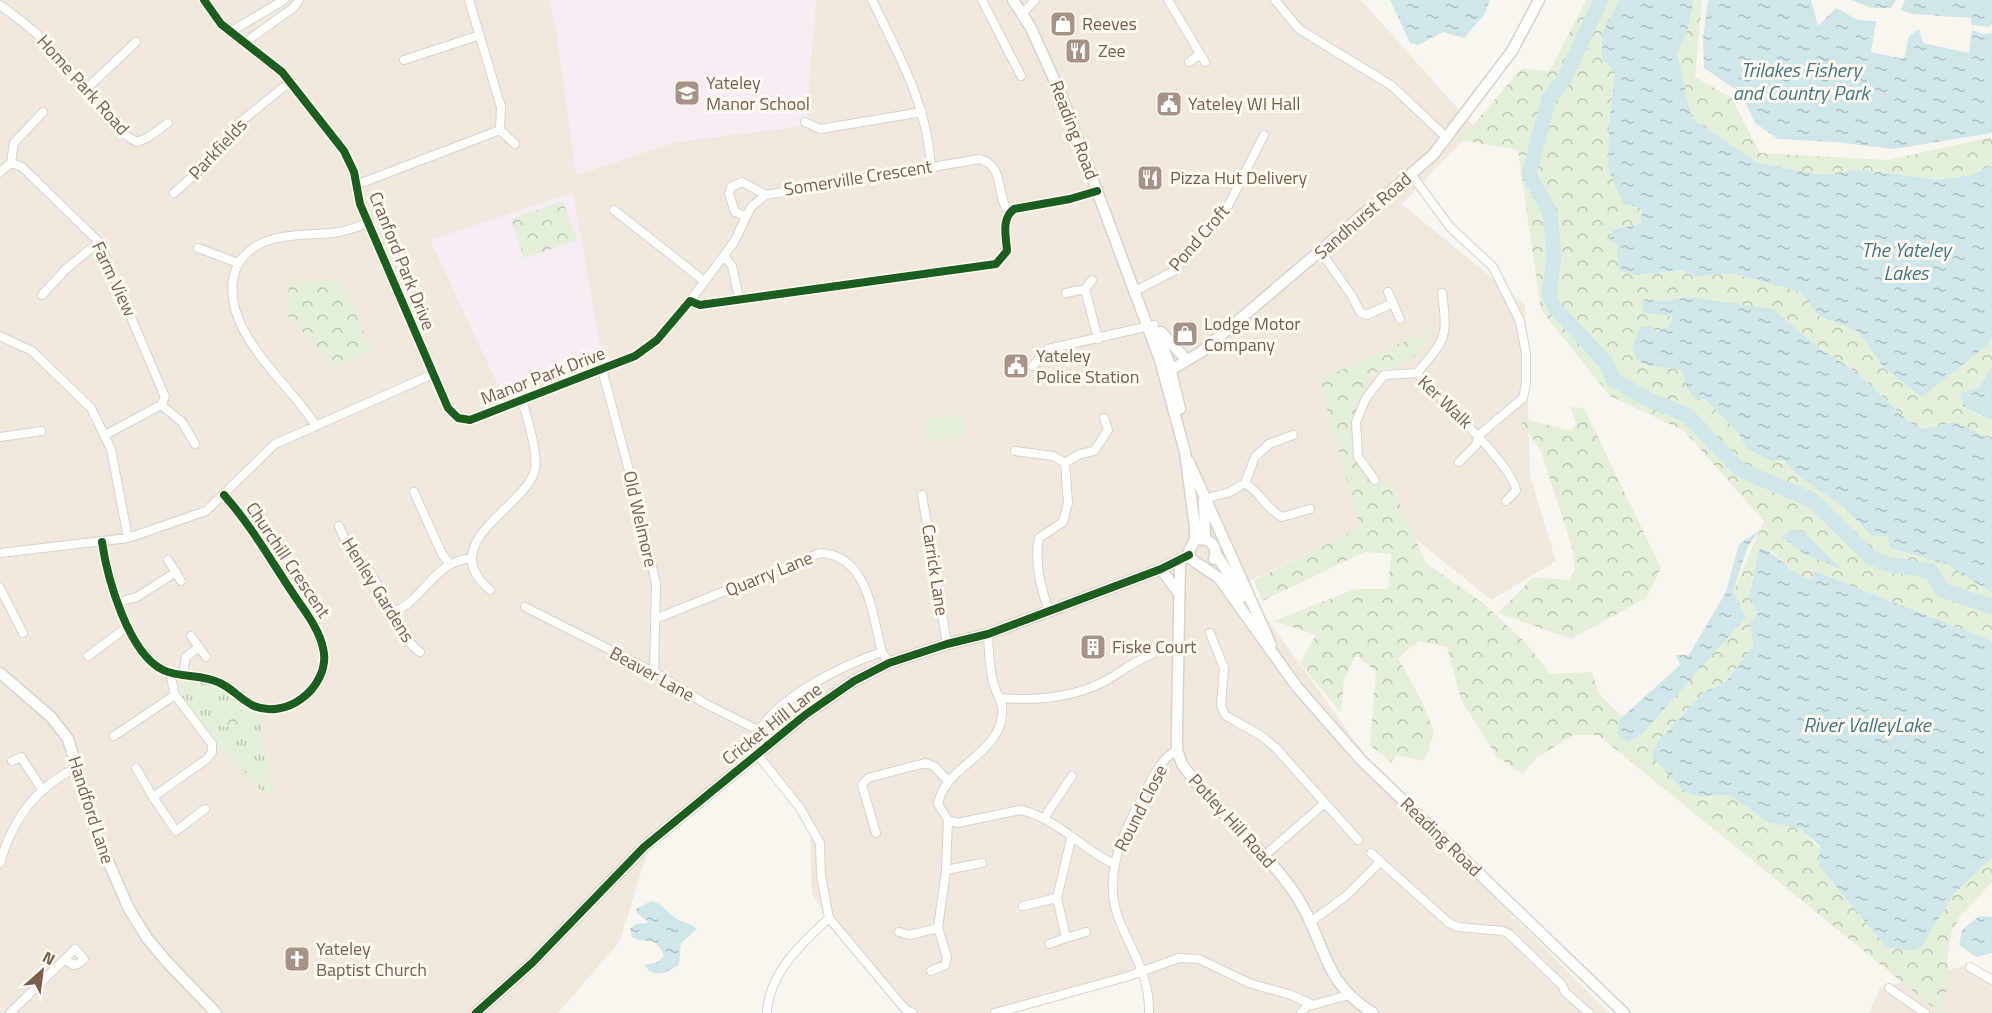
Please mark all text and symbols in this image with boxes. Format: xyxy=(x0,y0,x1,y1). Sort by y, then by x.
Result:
shop icon: Reeves xyxy=(1048,9,1078,39)
place label: Reeves xyxy=(1082,10,1137,37)
street label: Home Park Road xyxy=(31,28,136,141)
restaurant icon: Zee xyxy=(1063,36,1093,66)
place label: Zee xyxy=(1098,37,1126,64)
water label: Trilakes Fishery and Country Park xyxy=(1733,54,1871,108)
place label: Yateley Manor School xyxy=(706,69,810,117)
street label: Reading Road xyxy=(1043,76,1106,183)
school or university icon: Yateley Manor School xyxy=(672,78,702,108)
public building icon: Yateley WI Hall xyxy=(1154,89,1184,119)
place label: Yateley WI Hall xyxy=(1188,90,1301,117)
street label: Parkfields xyxy=(182,112,253,185)
street label: Somerville Crescent xyxy=(782,152,935,203)
restaurant icon: Pizza Hut Delivery xyxy=(1135,163,1165,193)
place label: Pizza Hut Delivery xyxy=(1170,164,1308,191)
street label: Sandhurst Road xyxy=(1308,166,1417,266)
street label: Cranford Park Drive xyxy=(362,188,443,334)
street label: Pond Croft xyxy=(1162,198,1236,277)
water label: The Yateley Lakes xyxy=(1861,234,1953,288)
street label: Farm View xyxy=(85,237,144,321)
place label: Lodge Motor Company xyxy=(1204,310,1300,358)
shop icon: Lodge Motor Company xyxy=(1170,319,1200,349)
street label: Manor Park Drive xyxy=(477,339,609,412)
place label: Yateley Police Station xyxy=(1036,342,1139,390)
public building icon: Yateley Police Station xyxy=(1001,351,1031,381)
street label: Ker Walk xyxy=(1412,369,1479,435)
street label: Old Welmore xyxy=(616,468,665,570)
street label: Churchill Crescent xyxy=(240,496,338,624)
street label: Carrick Lane xyxy=(915,522,956,617)
street label: Henley Gardens xyxy=(335,532,421,647)
street label: Quarry Lane xyxy=(721,544,817,603)
building icon: Fiske Court xyxy=(1078,632,1108,662)
place label: Fiske Court xyxy=(1112,633,1197,660)
street label: Beaver Lane xyxy=(605,639,700,708)
street label: Cricket Hill Lane xyxy=(716,676,827,771)
water label: River ValleyLake xyxy=(1803,709,1933,740)
street label: Handford Lane xyxy=(61,753,122,867)
street label: Round Close xyxy=(1107,760,1174,856)
street label: Potley Hill Road xyxy=(1182,767,1282,874)
street label: Reading Road xyxy=(1394,791,1488,883)
place label: Yateley Baptist Church xyxy=(316,935,427,983)
north arrow xyxy=(12,941,72,1001)
church icon: Yateley Baptist Church xyxy=(282,944,312,974)
text: N xyxy=(39,945,60,971)

